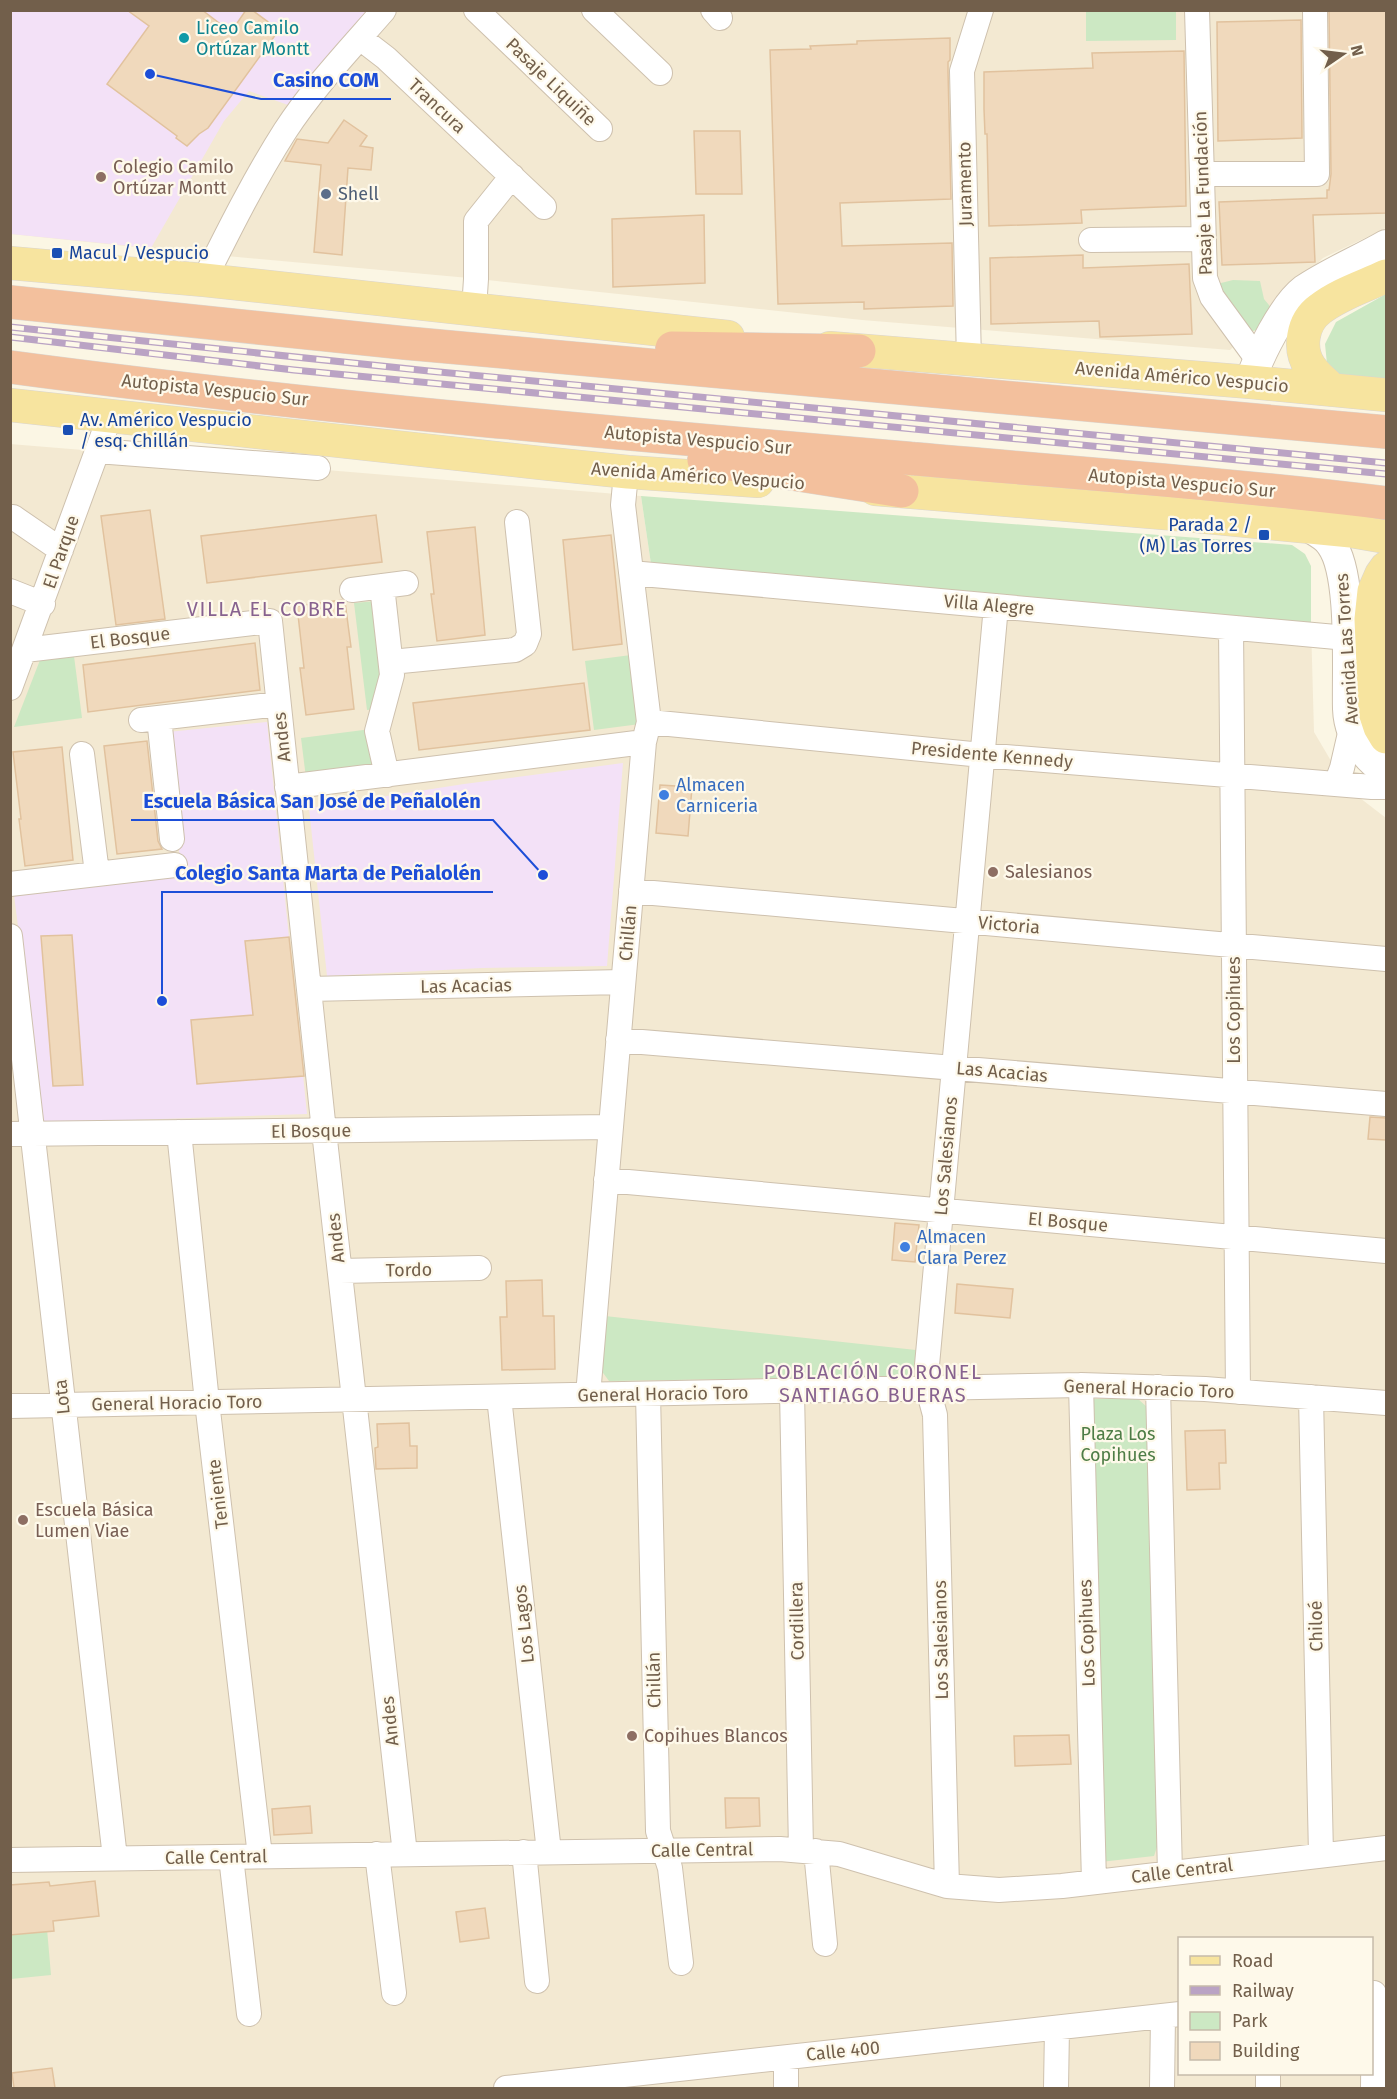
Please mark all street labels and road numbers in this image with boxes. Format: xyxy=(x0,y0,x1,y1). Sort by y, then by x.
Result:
street label: Pasaje Liquiñe xyxy=(501,33,601,131)
street label: Trancura xyxy=(404,74,470,138)
street label: Pasaje La Fundación xyxy=(1189,110,1217,276)
street label: Juramento xyxy=(953,142,977,226)
street label: Avenida Américo Vespucio xyxy=(1074,357,1290,397)
street label: Autopista Vespucio Sur xyxy=(120,369,310,411)
street label: Autopista Vespucio Sur xyxy=(604,421,793,459)
street label: Avenida Américo Vespucio xyxy=(590,458,806,494)
street label: Autopista Vespucio Sur xyxy=(1088,464,1277,502)
street label: El Parque xyxy=(38,512,84,592)
street label: Avenida Las Torres xyxy=(1331,572,1363,726)
street label: Villa Alegre xyxy=(943,590,1035,620)
street label: El Bosque xyxy=(89,622,171,654)
street label: Andes xyxy=(268,711,296,763)
street label: Presidente Kennedy xyxy=(910,737,1074,773)
street label: Chillán xyxy=(615,904,641,962)
street label: Victoria xyxy=(977,911,1041,939)
street label: Los Copihues xyxy=(1223,956,1245,1064)
street label: Las Acacias xyxy=(420,974,512,998)
street label: Las Acacias xyxy=(955,1057,1049,1087)
street label: Los Salesianos xyxy=(930,1096,962,1216)
street label: El Bosque xyxy=(271,1119,351,1143)
street label: El Bosque xyxy=(1027,1208,1109,1236)
street label: Andes xyxy=(322,1212,350,1264)
street label: Tordo xyxy=(386,1259,432,1281)
street label: General Horacio Toro xyxy=(1063,1375,1235,1403)
street label: Lota xyxy=(49,1378,75,1416)
street label: General Horacio Toro xyxy=(577,1382,749,1406)
street label: General Horacio Toro xyxy=(91,1391,263,1415)
street label: Teniente xyxy=(203,1458,233,1530)
street label: Los Copihues xyxy=(1074,1579,1100,1687)
street label: Los Salesianos xyxy=(929,1580,953,1700)
street label: Cordillera xyxy=(785,1581,809,1661)
street label: Los Lagos xyxy=(509,1584,539,1664)
street label: Chiloé xyxy=(1305,1600,1327,1652)
street label: Chillán xyxy=(643,1652,665,1708)
street label: Andes xyxy=(376,1695,404,1747)
street label: Calle Central xyxy=(651,1838,753,1862)
street label: Calle Central xyxy=(165,1845,267,1869)
street label: Calle Central xyxy=(1130,1854,1234,1888)
street label: Calle 400 xyxy=(805,2036,881,2066)

